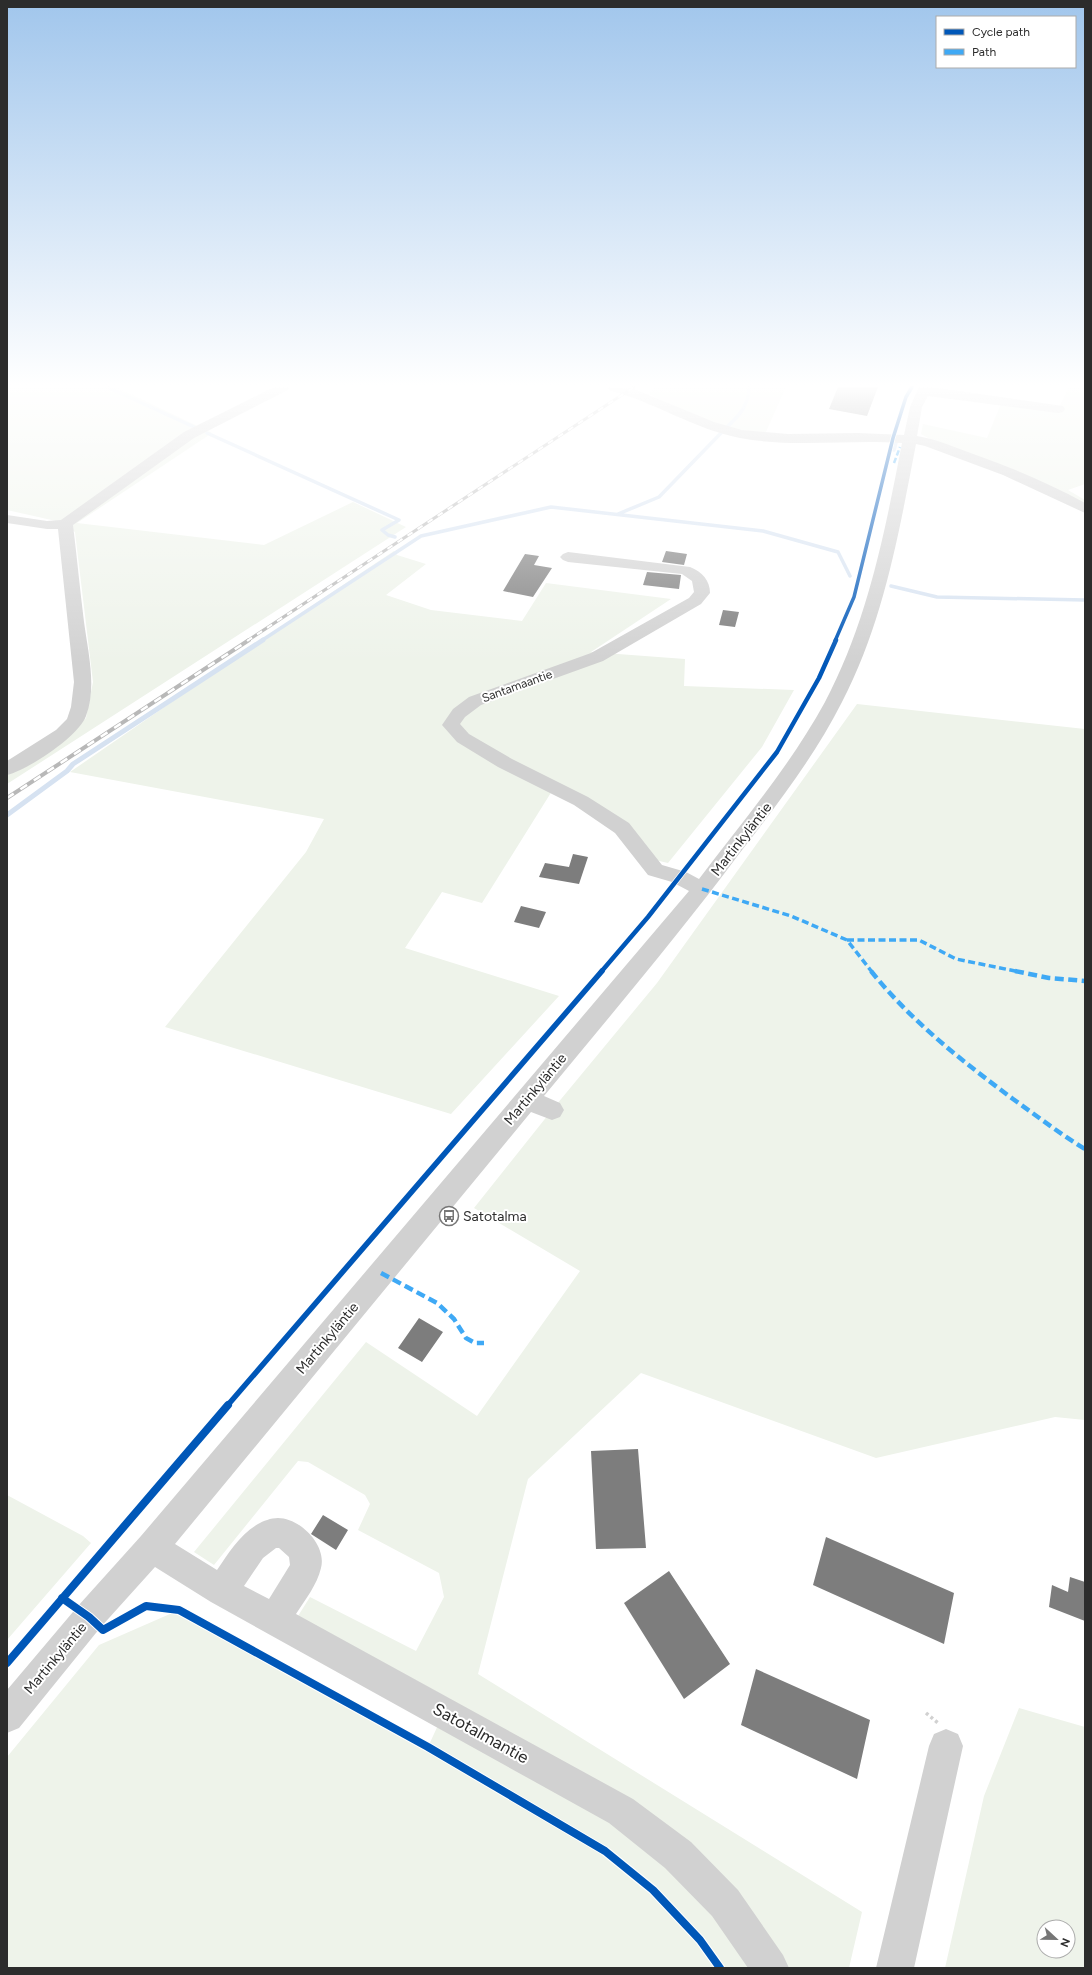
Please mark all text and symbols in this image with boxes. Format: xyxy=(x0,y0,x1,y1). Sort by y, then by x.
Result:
legend xyxy=(936,16,1076,68)
text: Cycle path xyxy=(972,25,1030,39)
text: Path xyxy=(972,45,996,59)
street label: Santamaantie xyxy=(480,667,554,705)
street label: Martinkyläntie xyxy=(707,799,776,879)
street label: Martinkyläntie xyxy=(500,1050,571,1129)
bus stop icon: Satotalma xyxy=(438,1205,460,1227)
place label: Satotalma xyxy=(463,1208,527,1225)
street label: Martinkyläntie xyxy=(292,1299,363,1378)
street label: Martinkyläntie xyxy=(20,1619,91,1698)
street label: Satotalmantie xyxy=(430,1698,532,1768)
north arrow xyxy=(1036,1919,1076,1959)
text: N xyxy=(1057,1936,1072,1949)

